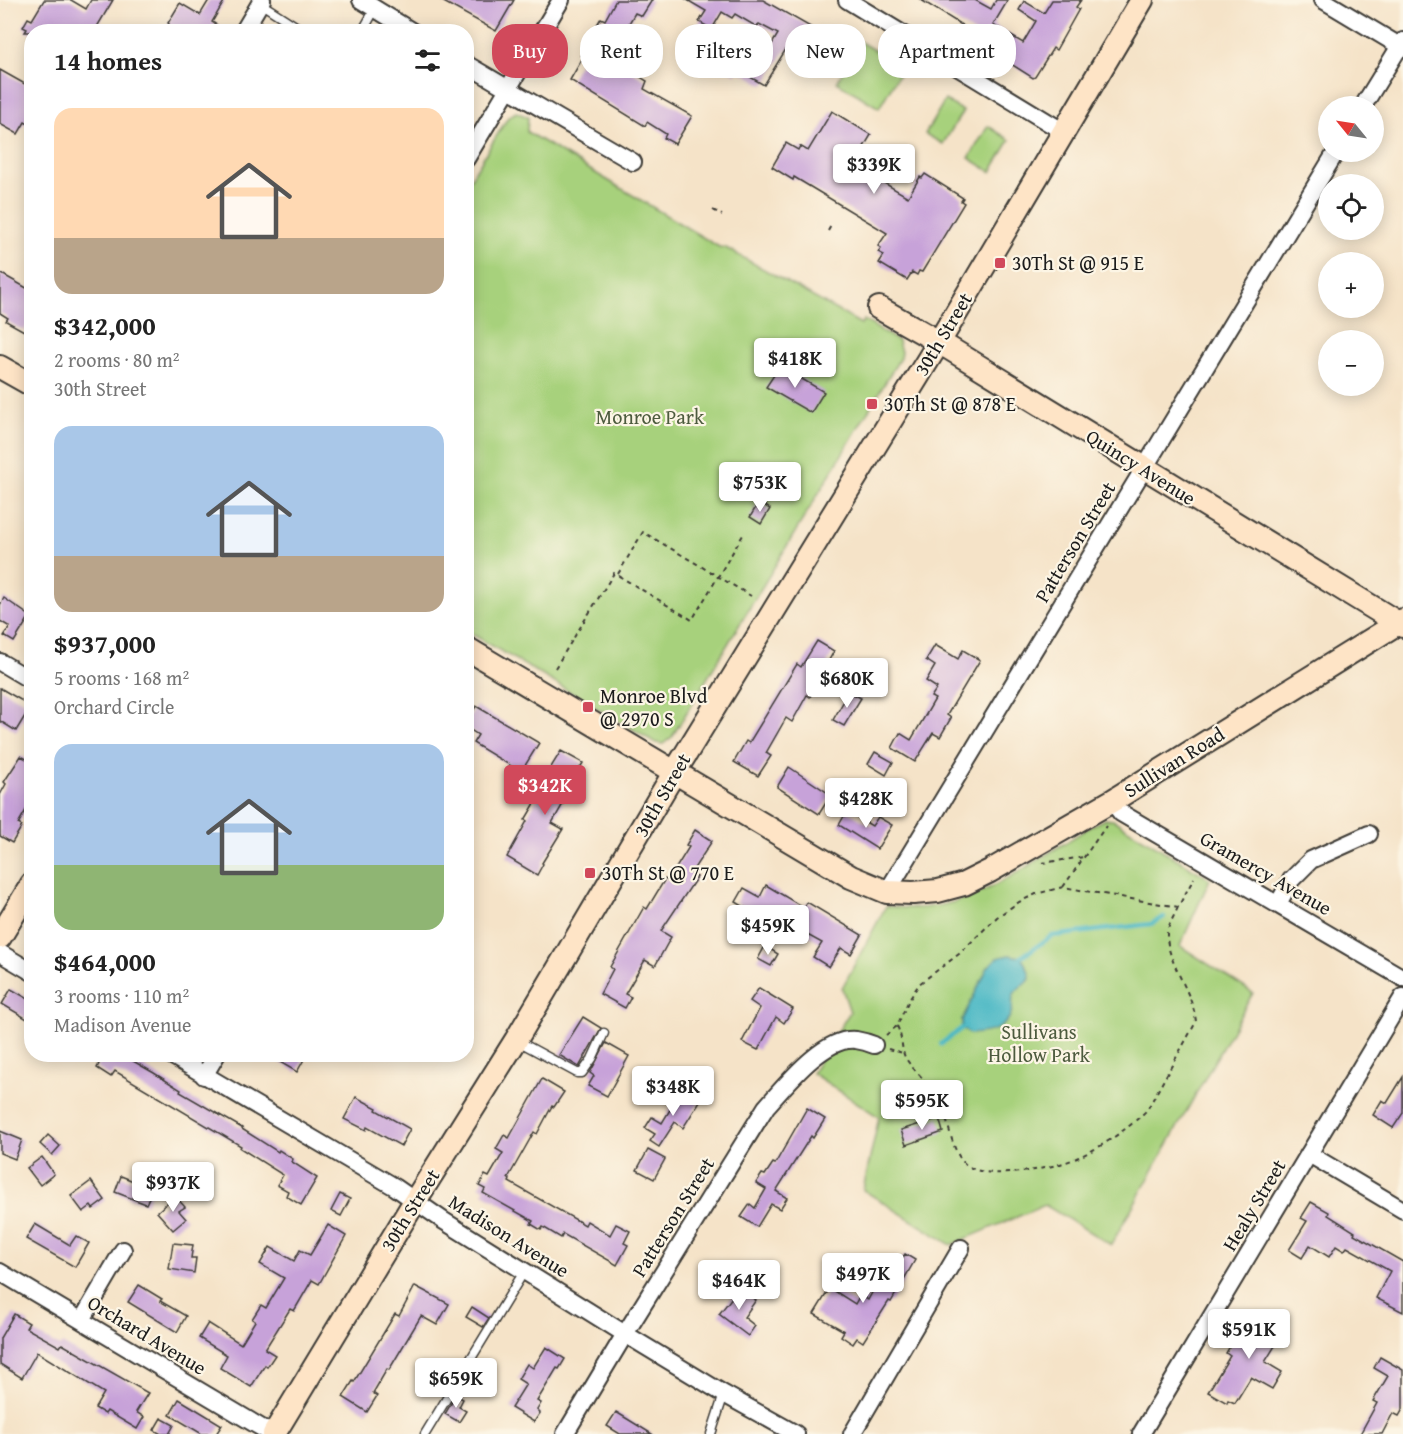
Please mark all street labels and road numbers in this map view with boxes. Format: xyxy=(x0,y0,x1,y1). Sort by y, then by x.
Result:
street label: 30th Street xyxy=(906,287,979,381)
street label: Quincy Avenue xyxy=(1081,421,1202,512)
street label: Patterson Street xyxy=(1027,476,1122,608)
street label: Sullivan Road xyxy=(1118,719,1230,804)
street label: 30th Street xyxy=(626,747,697,842)
street label: Gramercy Avenue xyxy=(1195,823,1337,922)
street label: Patterson Street xyxy=(624,1151,721,1282)
street label: Healy Street xyxy=(1215,1153,1292,1256)
street label: 30th Street xyxy=(373,1163,446,1257)
street label: Madison Avenue xyxy=(443,1187,575,1284)
street label: Orchard Avenue xyxy=(82,1288,212,1381)

